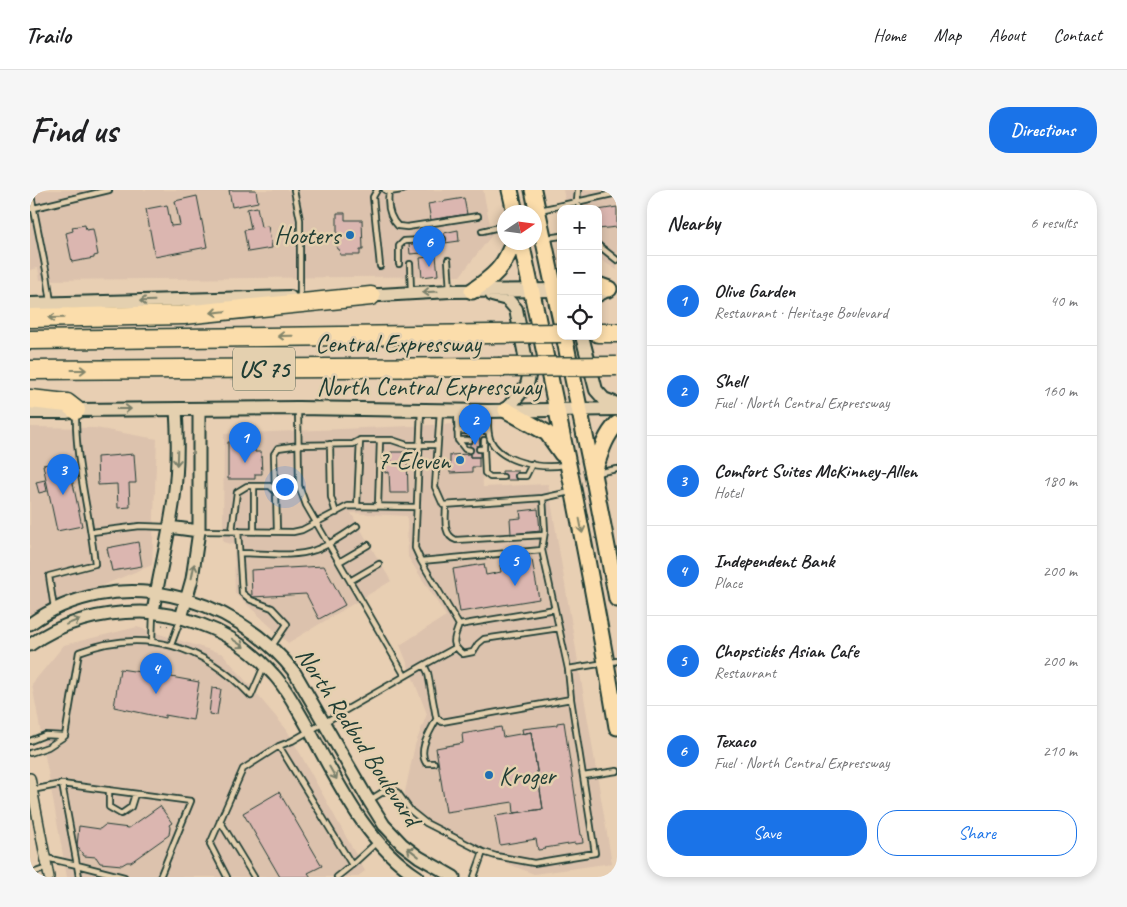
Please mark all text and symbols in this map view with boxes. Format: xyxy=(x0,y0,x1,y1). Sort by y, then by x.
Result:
text: Trailo xyxy=(25,20,71,50)
text: Home xyxy=(873,24,906,46)
text: Map xyxy=(934,24,961,46)
text: About xyxy=(989,24,1025,46)
text: Contact xyxy=(1053,24,1102,46)
button: Directions xyxy=(989,107,1097,153)
text: Find us xyxy=(30,108,117,153)
north arrow xyxy=(497,205,542,250)
map controls xyxy=(557,205,602,340)
button: + xyxy=(557,205,602,250)
text: Nearby xyxy=(667,210,720,236)
text: 6 results xyxy=(1030,213,1077,233)
place label: Hooters xyxy=(274,220,342,252)
pin: 6 xyxy=(413,226,445,267)
marker: Hooters xyxy=(344,229,356,241)
button: − xyxy=(557,250,602,295)
text: Olive Garden xyxy=(714,279,795,303)
one-way arrow xyxy=(422,288,438,297)
text: 1 xyxy=(679,291,687,311)
text: 40 m xyxy=(1050,291,1077,311)
button: locate xyxy=(557,295,602,340)
one-way arrow xyxy=(140,296,156,305)
text: Restaurant · Heritage Boulevard xyxy=(714,303,888,323)
one-way arrow xyxy=(210,307,226,317)
one-way arrow xyxy=(48,313,64,322)
street label: Central Expressway xyxy=(315,328,482,360)
one-way arrow xyxy=(277,331,294,341)
road number: US 75 xyxy=(233,347,295,390)
one-way arrow xyxy=(70,365,86,375)
text: Shell xyxy=(714,369,746,393)
street label: North Central Expressway xyxy=(317,371,543,403)
text: 2 xyxy=(679,381,687,401)
text: 160 m xyxy=(1043,381,1077,401)
text: Fuel · North Central Expressway xyxy=(714,393,889,413)
one-way arrow xyxy=(116,404,132,414)
pin: 2 xyxy=(459,404,491,445)
pin: 1 xyxy=(229,422,261,463)
place label: 7-Eleven xyxy=(377,445,452,477)
one-way arrow xyxy=(173,449,182,465)
pin: 3 xyxy=(47,454,79,495)
marker: 7-Eleven xyxy=(454,454,466,466)
text: Comfort Suites McKinney-Allen xyxy=(714,459,917,483)
text: 3 xyxy=(679,471,687,491)
text: 180 m xyxy=(1043,471,1077,491)
your location xyxy=(272,474,298,500)
text: Hotel xyxy=(714,483,742,503)
one-way arrow xyxy=(577,517,586,533)
pin: 5 xyxy=(499,545,531,586)
text: Independent Bank xyxy=(714,549,834,573)
text: 4 xyxy=(679,561,687,581)
text: 200 m xyxy=(1043,561,1077,581)
one-way arrow xyxy=(189,563,199,579)
text: Place xyxy=(714,573,742,593)
one-way arrow xyxy=(65,617,80,626)
one-way arrow xyxy=(231,638,244,649)
text: Chopsticks Asian Cafe xyxy=(714,639,858,663)
street label: North Redbud Boulevard xyxy=(289,641,430,835)
text: 5 xyxy=(680,651,686,671)
text: 200 m xyxy=(1043,651,1077,671)
pin: 4 xyxy=(140,653,172,694)
text: Restaurant xyxy=(714,663,776,683)
text: Texaco xyxy=(714,729,755,753)
text: 6 xyxy=(679,741,687,761)
text: 210 m xyxy=(1043,741,1077,761)
text: Fuel · North Central Expressway xyxy=(714,753,889,773)
place label: Kroger xyxy=(499,760,557,792)
one-way arrow xyxy=(329,765,339,779)
marker: Kroger xyxy=(483,769,495,781)
button: Save xyxy=(667,810,867,856)
button: Share xyxy=(877,810,1077,856)
one-way arrow xyxy=(406,847,420,857)

